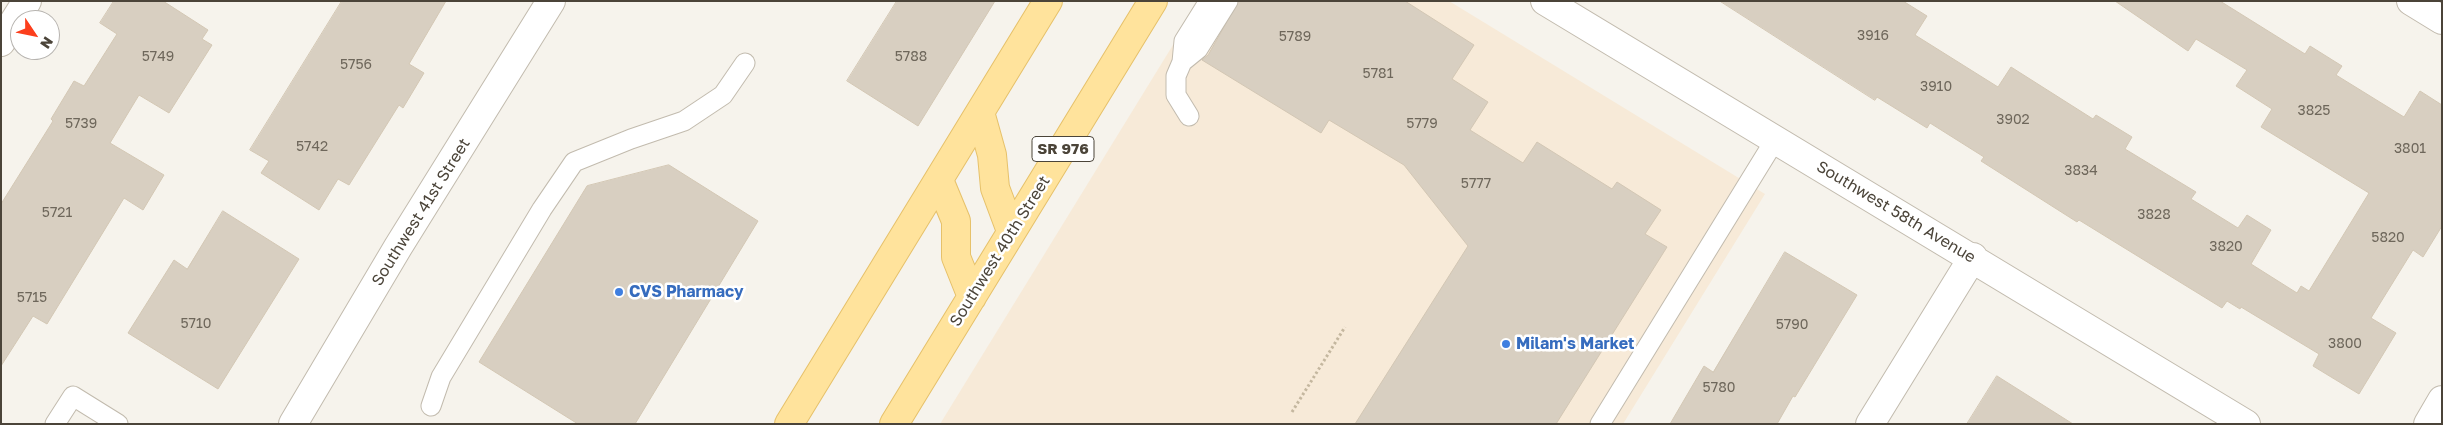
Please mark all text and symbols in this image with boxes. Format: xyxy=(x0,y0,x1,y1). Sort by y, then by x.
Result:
north arrow xyxy=(10,10,60,60)
house number: 3916 xyxy=(1857,28,1889,44)
house number: 5789 xyxy=(1279,29,1311,45)
text: N xyxy=(37,34,57,52)
house number: 5749 xyxy=(142,49,174,65)
house number: 5788 xyxy=(895,49,927,65)
house number: 5756 xyxy=(340,57,372,73)
house number: 5781 xyxy=(1363,66,1393,82)
house number: 3910 xyxy=(1920,79,1952,95)
house number: 3825 xyxy=(2298,103,2330,119)
house number: 3902 xyxy=(1996,112,2030,128)
house number: 5739 xyxy=(65,116,97,132)
house number: 5779 xyxy=(1406,116,1438,132)
street label: Southwest 41st Street xyxy=(368,135,474,289)
road number: SR 976 xyxy=(1032,136,1094,162)
house number: 5742 xyxy=(296,139,328,155)
house number: 3801 xyxy=(2394,141,2426,157)
street label: Southwest 58th Avenue xyxy=(1813,157,1979,267)
house number: 3834 xyxy=(2064,163,2098,179)
street label: Southwest 40th Street xyxy=(946,172,1054,330)
house number: 5777 xyxy=(1461,176,1491,192)
house number: 5721 xyxy=(42,205,72,221)
house number: 3828 xyxy=(2137,207,2171,223)
house number: 5820 xyxy=(2371,230,2405,246)
house number: 3820 xyxy=(2209,239,2243,255)
place label: CVS Pharmacy xyxy=(629,282,744,302)
marker: CVS Pharmacy xyxy=(613,286,625,298)
house number: 5715 xyxy=(17,290,47,306)
house number: 5710 xyxy=(180,316,212,332)
house number: 5790 xyxy=(1776,317,1808,333)
place label: Milam's Market xyxy=(1516,334,1634,354)
house number: 3800 xyxy=(2328,336,2362,352)
marker: Milam's Market xyxy=(1500,338,1512,350)
house number: 5780 xyxy=(1703,380,1735,396)

